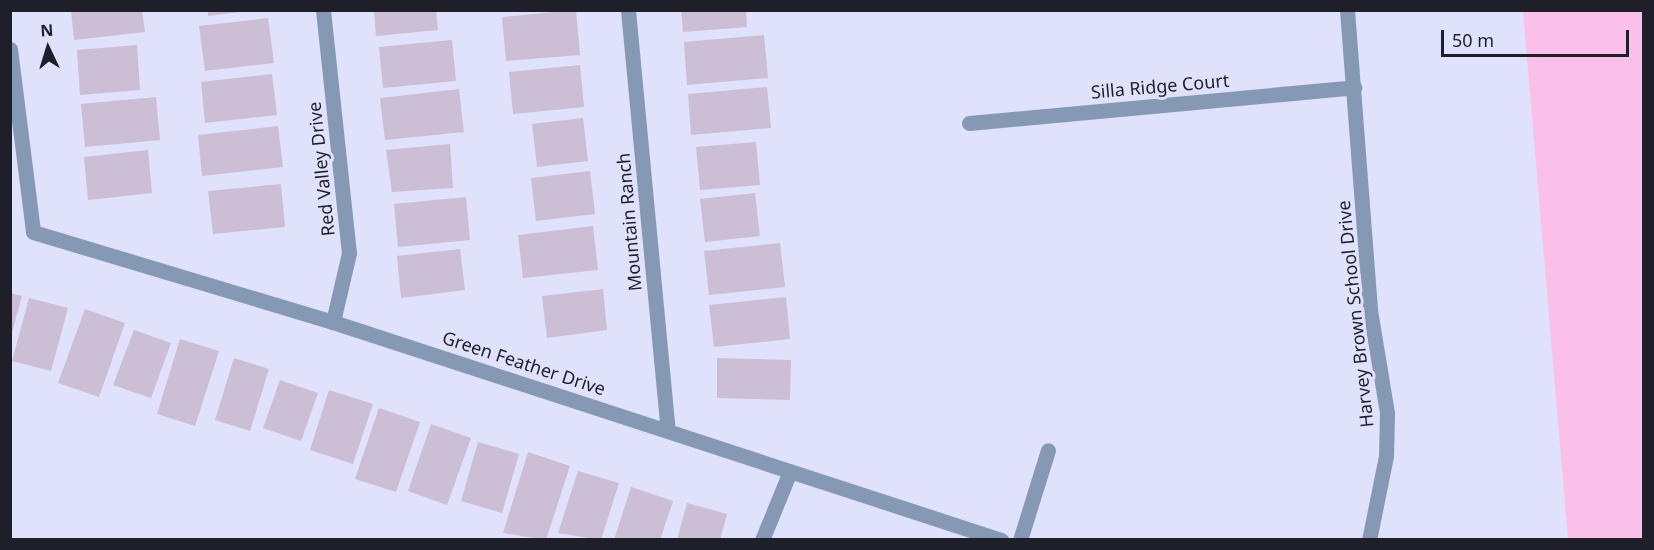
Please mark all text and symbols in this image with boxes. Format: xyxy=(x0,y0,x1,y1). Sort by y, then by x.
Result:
north arrow xyxy=(18,18,78,78)
scale bar xyxy=(1444,18,1632,56)
text: N xyxy=(39,19,54,41)
text: 50 m xyxy=(1452,28,1494,52)
street label: Silla Ridge Court xyxy=(1090,69,1230,103)
street label: Red Valley Drive xyxy=(303,101,339,237)
street label: Mountain Ranch xyxy=(612,152,646,292)
street label: Harvey Brown School Drive xyxy=(1332,199,1378,429)
street label: Green Feather Drive xyxy=(440,326,608,400)

